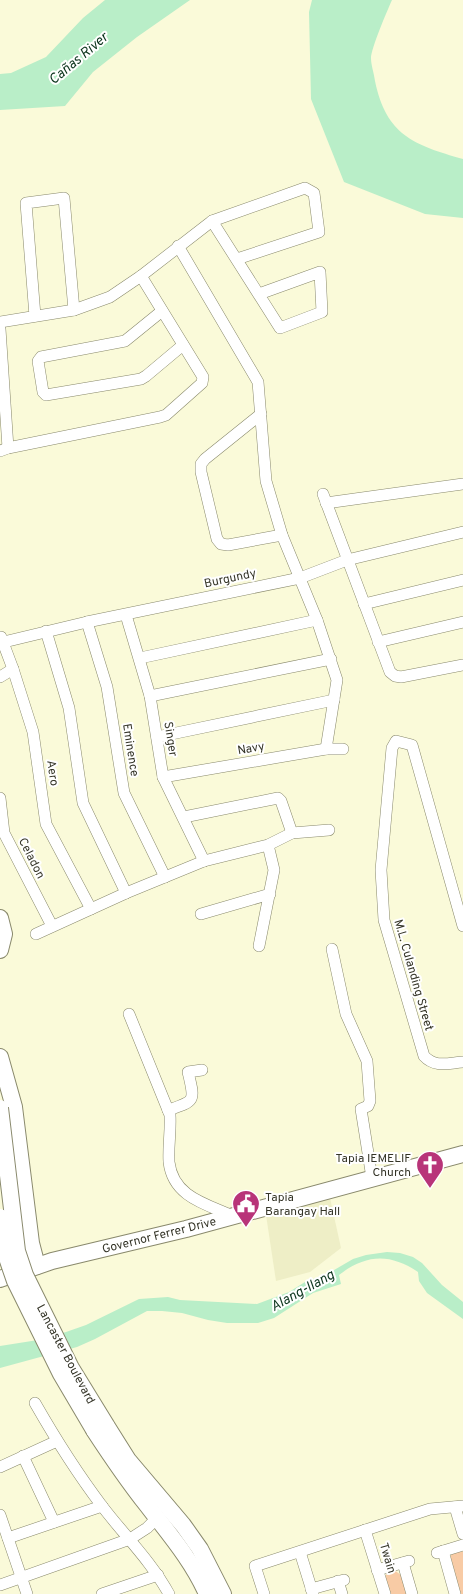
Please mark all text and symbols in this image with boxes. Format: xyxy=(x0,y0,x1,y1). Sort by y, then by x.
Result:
water label: Cañas River xyxy=(46,28,113,89)
street label: Burgundy xyxy=(203,566,258,592)
street label: Singer xyxy=(159,721,181,758)
street label: Eminence xyxy=(118,723,142,778)
street label: Navy xyxy=(236,739,266,759)
street label: Aero xyxy=(42,759,62,787)
street label: Celadon xyxy=(14,835,48,882)
street label: M.L. Culanding Street xyxy=(389,918,437,1033)
church icon: Tapia IEMELIF Church xyxy=(415,1150,445,1189)
place label: Tapia IEMELIF Church xyxy=(335,1151,411,1181)
public building icon: Tapia Barangay Hall xyxy=(231,1189,261,1228)
place label: Tapia Barangay Hall xyxy=(265,1190,340,1220)
street label: Governor Ferrer Drive xyxy=(101,1214,218,1258)
water label: Alang-Ilang xyxy=(268,1267,338,1316)
street label: Lancaster Boulevard xyxy=(32,1302,98,1407)
street label: Twain xyxy=(375,1541,399,1575)

